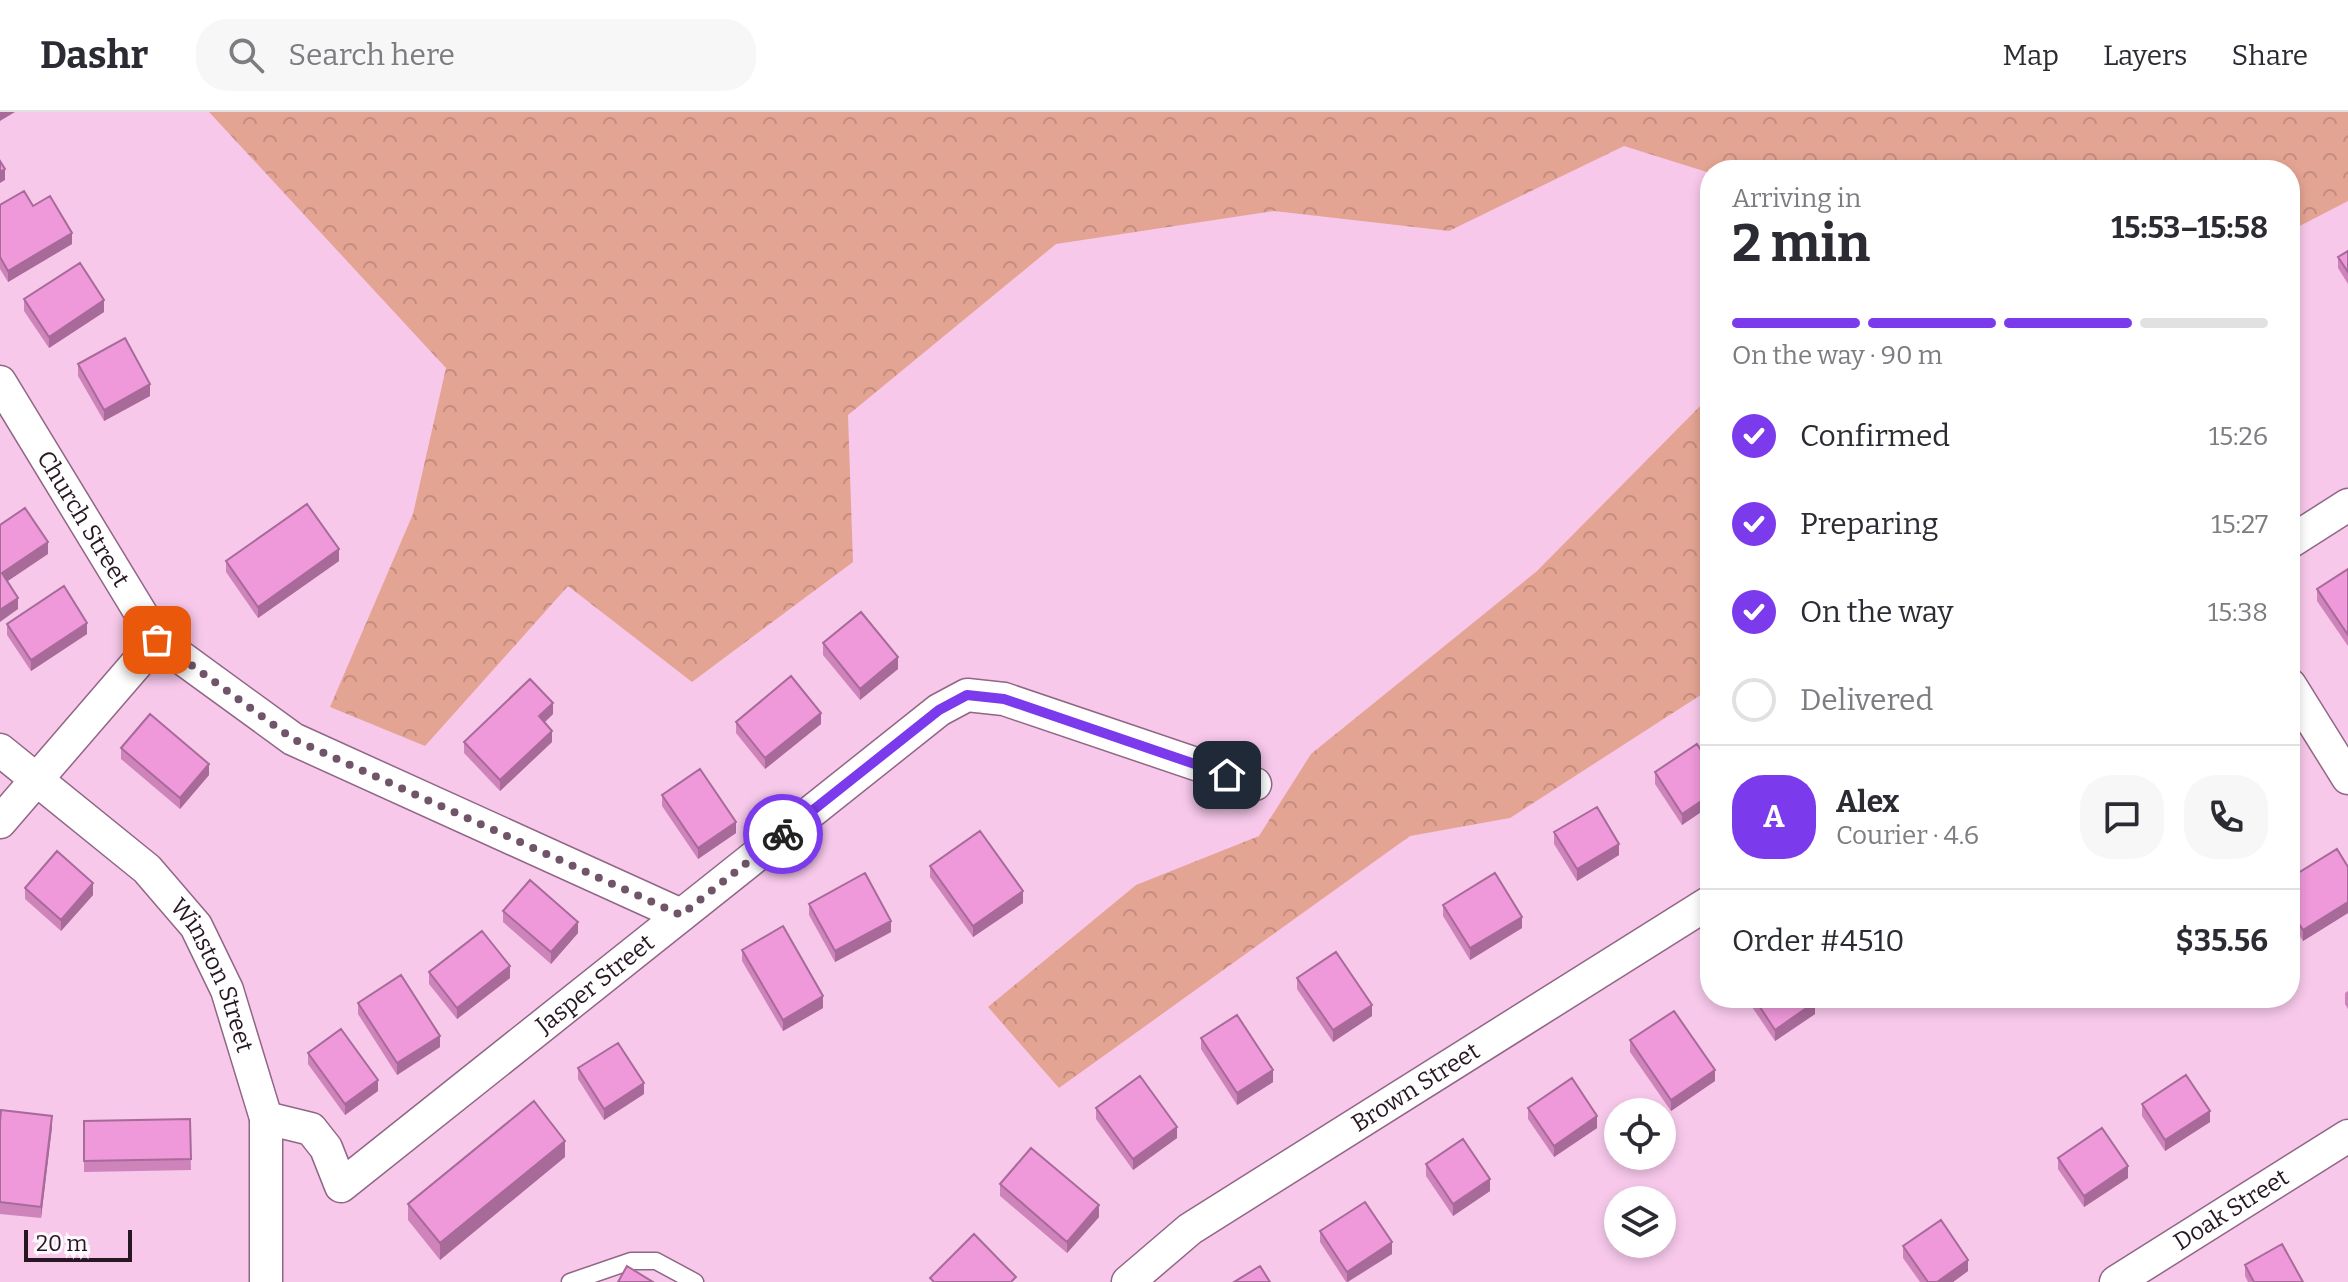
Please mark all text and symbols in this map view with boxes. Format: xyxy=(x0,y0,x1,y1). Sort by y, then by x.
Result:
search box xyxy=(196,19,756,91)
text: Dashr xyxy=(40,32,148,78)
icon: search xyxy=(224,33,268,77)
text: Search here xyxy=(288,37,455,73)
text: Map xyxy=(2002,39,2059,72)
text: Layers xyxy=(2103,39,2187,72)
text: Share xyxy=(2231,39,2308,72)
text: Arriving in xyxy=(1732,183,1861,214)
text: 15:53–15:58 xyxy=(2111,210,2268,246)
text: 2 min xyxy=(1732,212,1870,275)
text: On the way · 90 m xyxy=(1732,340,1943,371)
icon: check xyxy=(1732,414,1776,458)
text: Confirmed xyxy=(1800,418,1950,454)
text: 15:26 xyxy=(2209,421,2268,452)
street label: Church Street xyxy=(31,446,135,592)
icon: check xyxy=(1732,502,1776,546)
text: Preparing xyxy=(1800,506,1938,542)
text: 15:27 xyxy=(2211,509,2268,540)
icon: check xyxy=(1732,590,1776,634)
text: On the way xyxy=(1800,594,1953,630)
text: 15:38 xyxy=(2208,597,2268,628)
pin xyxy=(123,606,191,674)
icon: bag xyxy=(135,618,179,662)
text: Delivered xyxy=(1800,682,1933,718)
pin xyxy=(1193,741,1261,809)
icon: home xyxy=(1205,753,1249,797)
button: chat xyxy=(2080,775,2164,859)
button: phone xyxy=(2184,775,2268,859)
text: Alex xyxy=(1836,784,1899,820)
courier xyxy=(743,794,823,874)
text: A xyxy=(1763,799,1785,835)
icon: bike xyxy=(761,812,805,856)
text: Courier · 4.6 xyxy=(1836,820,1979,851)
street label: Winston Street xyxy=(165,893,259,1056)
text: Order #4510 xyxy=(1732,923,1905,959)
text: $35.56 xyxy=(2176,923,2268,959)
street label: Jasper Street xyxy=(530,928,660,1040)
street label: Brown Street xyxy=(1347,1036,1485,1138)
map controls xyxy=(1604,1098,1676,1258)
button: locate xyxy=(1604,1098,1676,1170)
street label: Doak Street xyxy=(2169,1163,2294,1256)
button: layers xyxy=(1604,1186,1676,1258)
scale bar xyxy=(24,1226,132,1262)
text: 20 m xyxy=(36,1230,87,1257)

